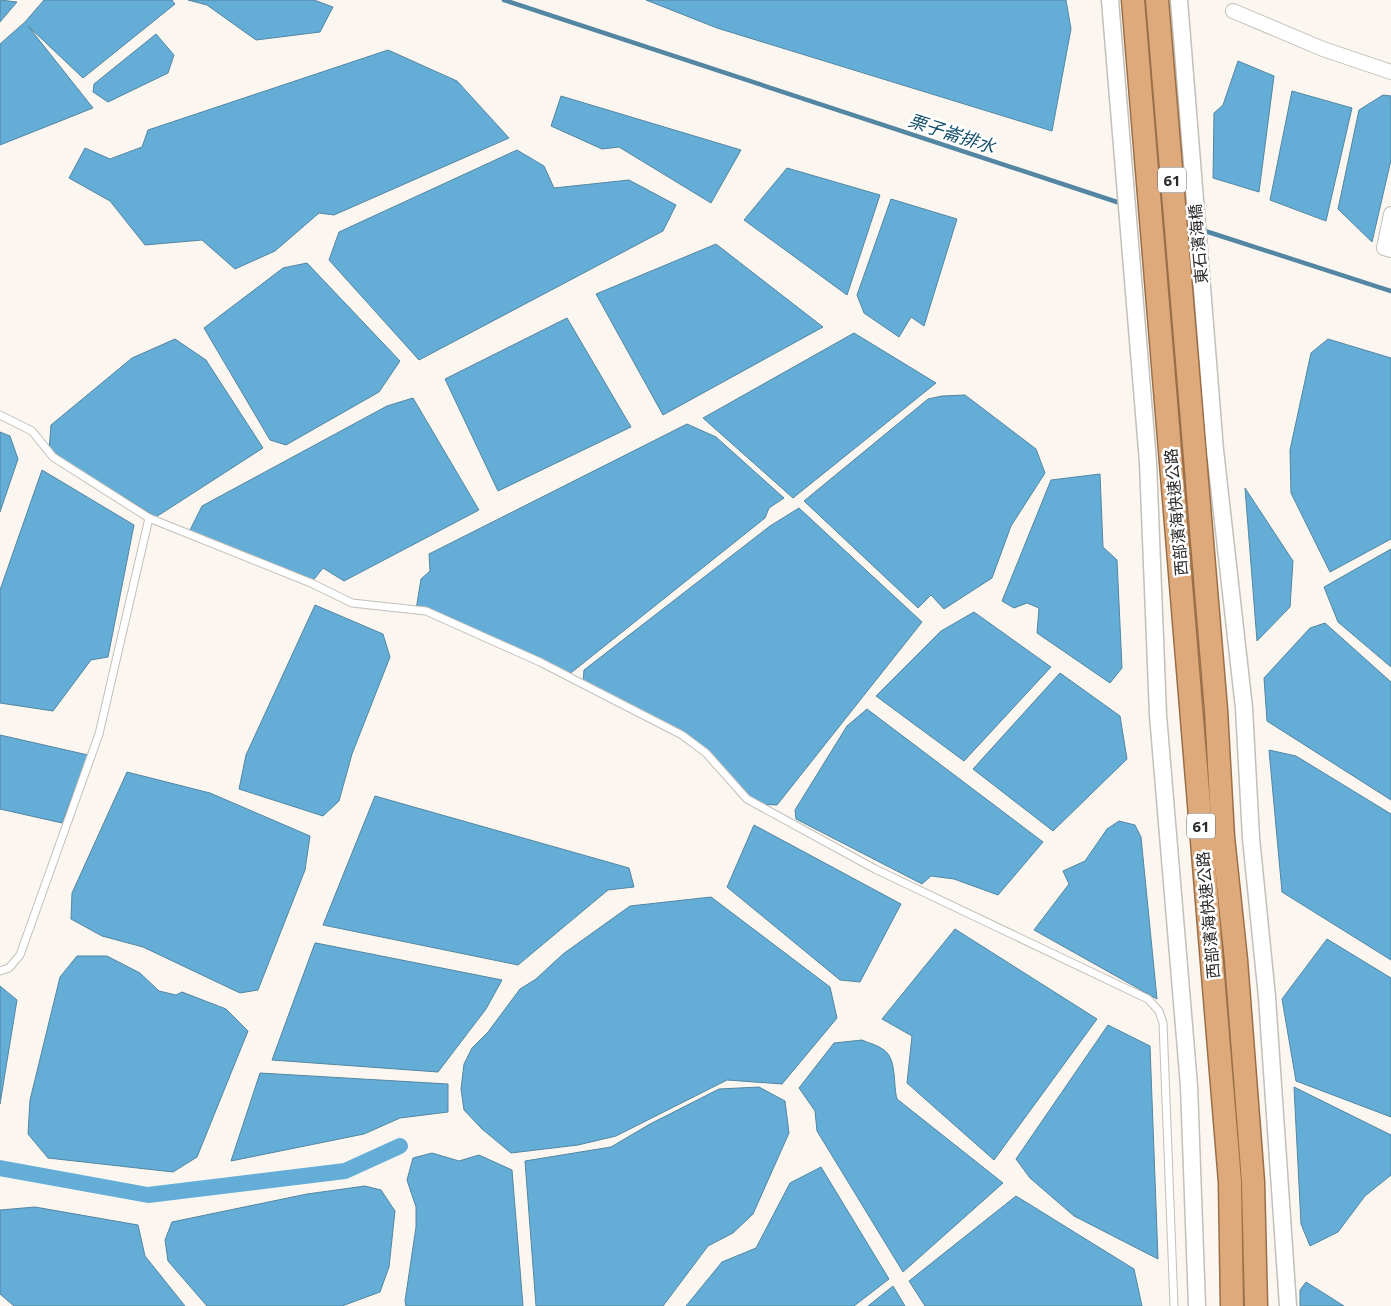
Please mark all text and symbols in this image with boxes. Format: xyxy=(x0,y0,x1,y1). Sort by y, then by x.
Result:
water label: 栗子崙排水 xyxy=(905,108,999,159)
road number: 61 xyxy=(1158,168,1186,192)
street label: 東石濱海橋 xyxy=(1184,203,1212,285)
street label: 西部濱海快速公路 xyxy=(1159,447,1193,577)
road number: 61 xyxy=(1187,814,1215,838)
street label: 西部濱海快速公路 xyxy=(1191,850,1225,980)

